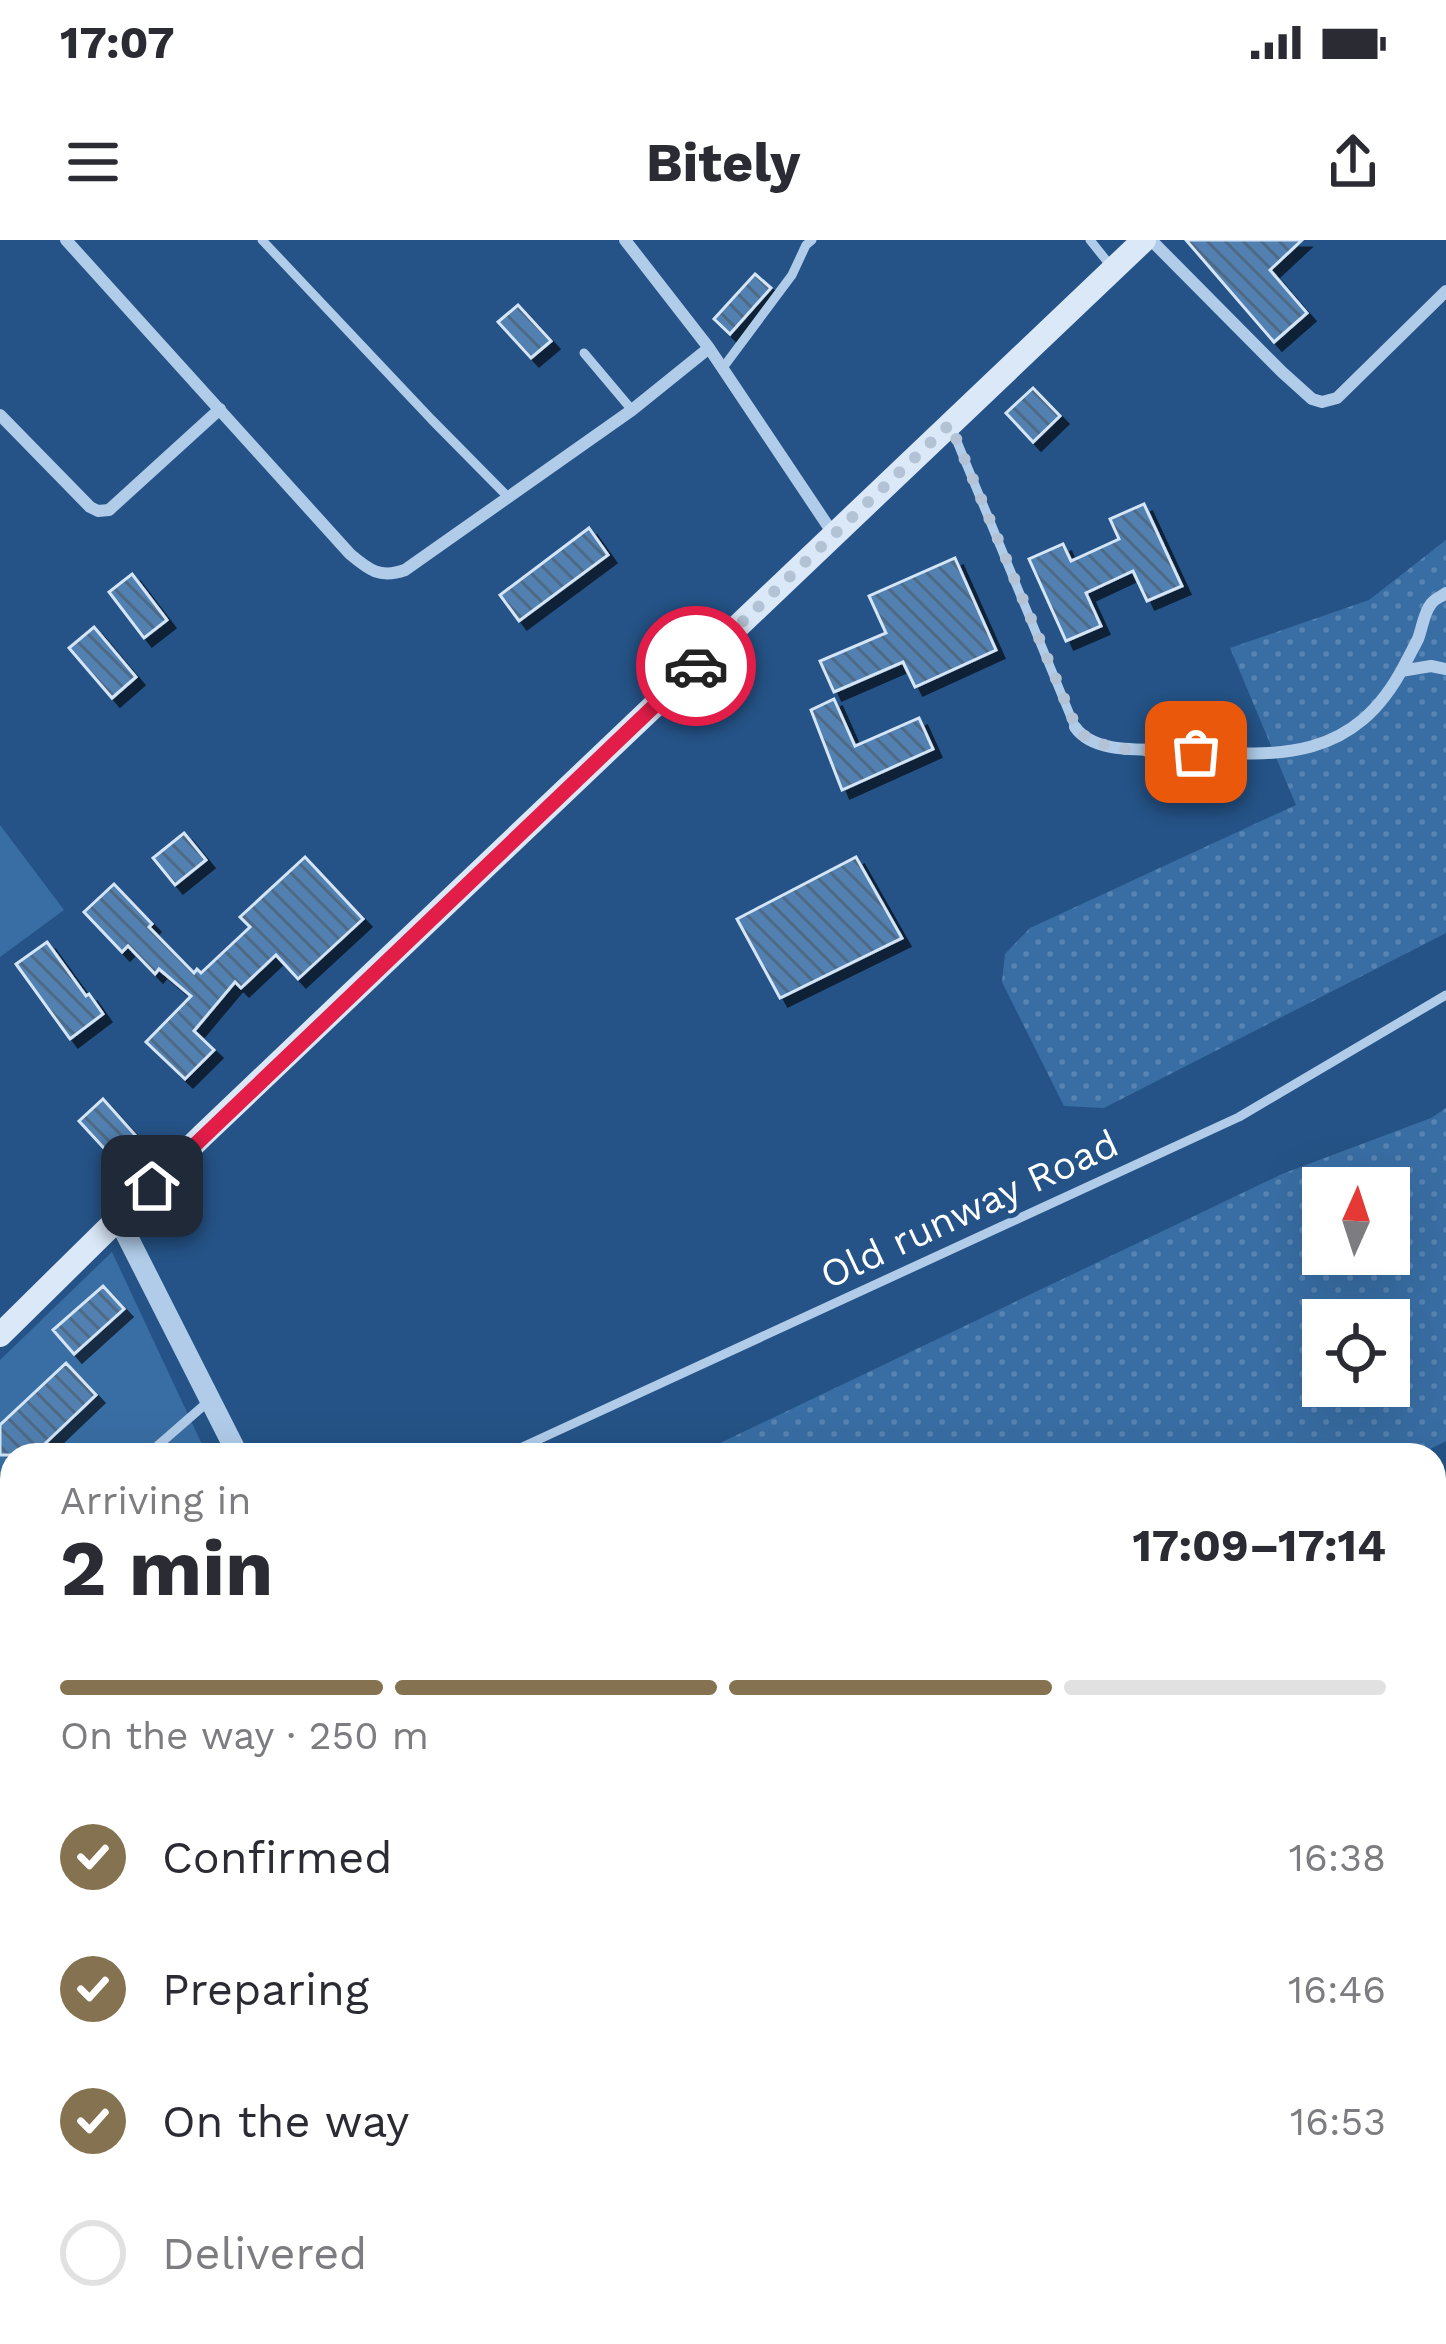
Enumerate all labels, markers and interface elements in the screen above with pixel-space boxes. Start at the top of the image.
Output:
text: 17:07 [60,16,175,69]
icon: menu [60,129,126,195]
icon: share [1320,129,1386,195]
text: Bitely [646,131,800,194]
courier [636,606,756,726]
icon: car [663,633,729,699]
pin [1145,701,1247,803]
icon: bag [1163,719,1229,785]
street label: Old runway Road [813,1120,1125,1298]
pin [101,1135,203,1237]
icon: home [119,1153,185,1219]
north arrow [1302,1167,1410,1275]
map controls [1302,1167,1410,1407]
button: locate [1302,1299,1410,1407]
text: Arriving in [60,1478,251,1523]
text: 17:09–17:14 [1132,1519,1386,1572]
text: 2 min [60,1522,273,1614]
text: On the way · 250 m [60,1713,429,1758]
icon: check [60,1824,126,1890]
text: Confirmed [162,1831,393,1884]
text: 16:38 [1289,1835,1386,1880]
icon: check [60,1956,126,2022]
text: Preparing [162,1963,369,2016]
text: 16:46 [1288,1967,1386,2012]
icon: check [60,2088,126,2154]
text: On the way [162,2095,409,2148]
text: 16:53 [1290,2099,1386,2144]
text: Delivered [162,2227,367,2280]

